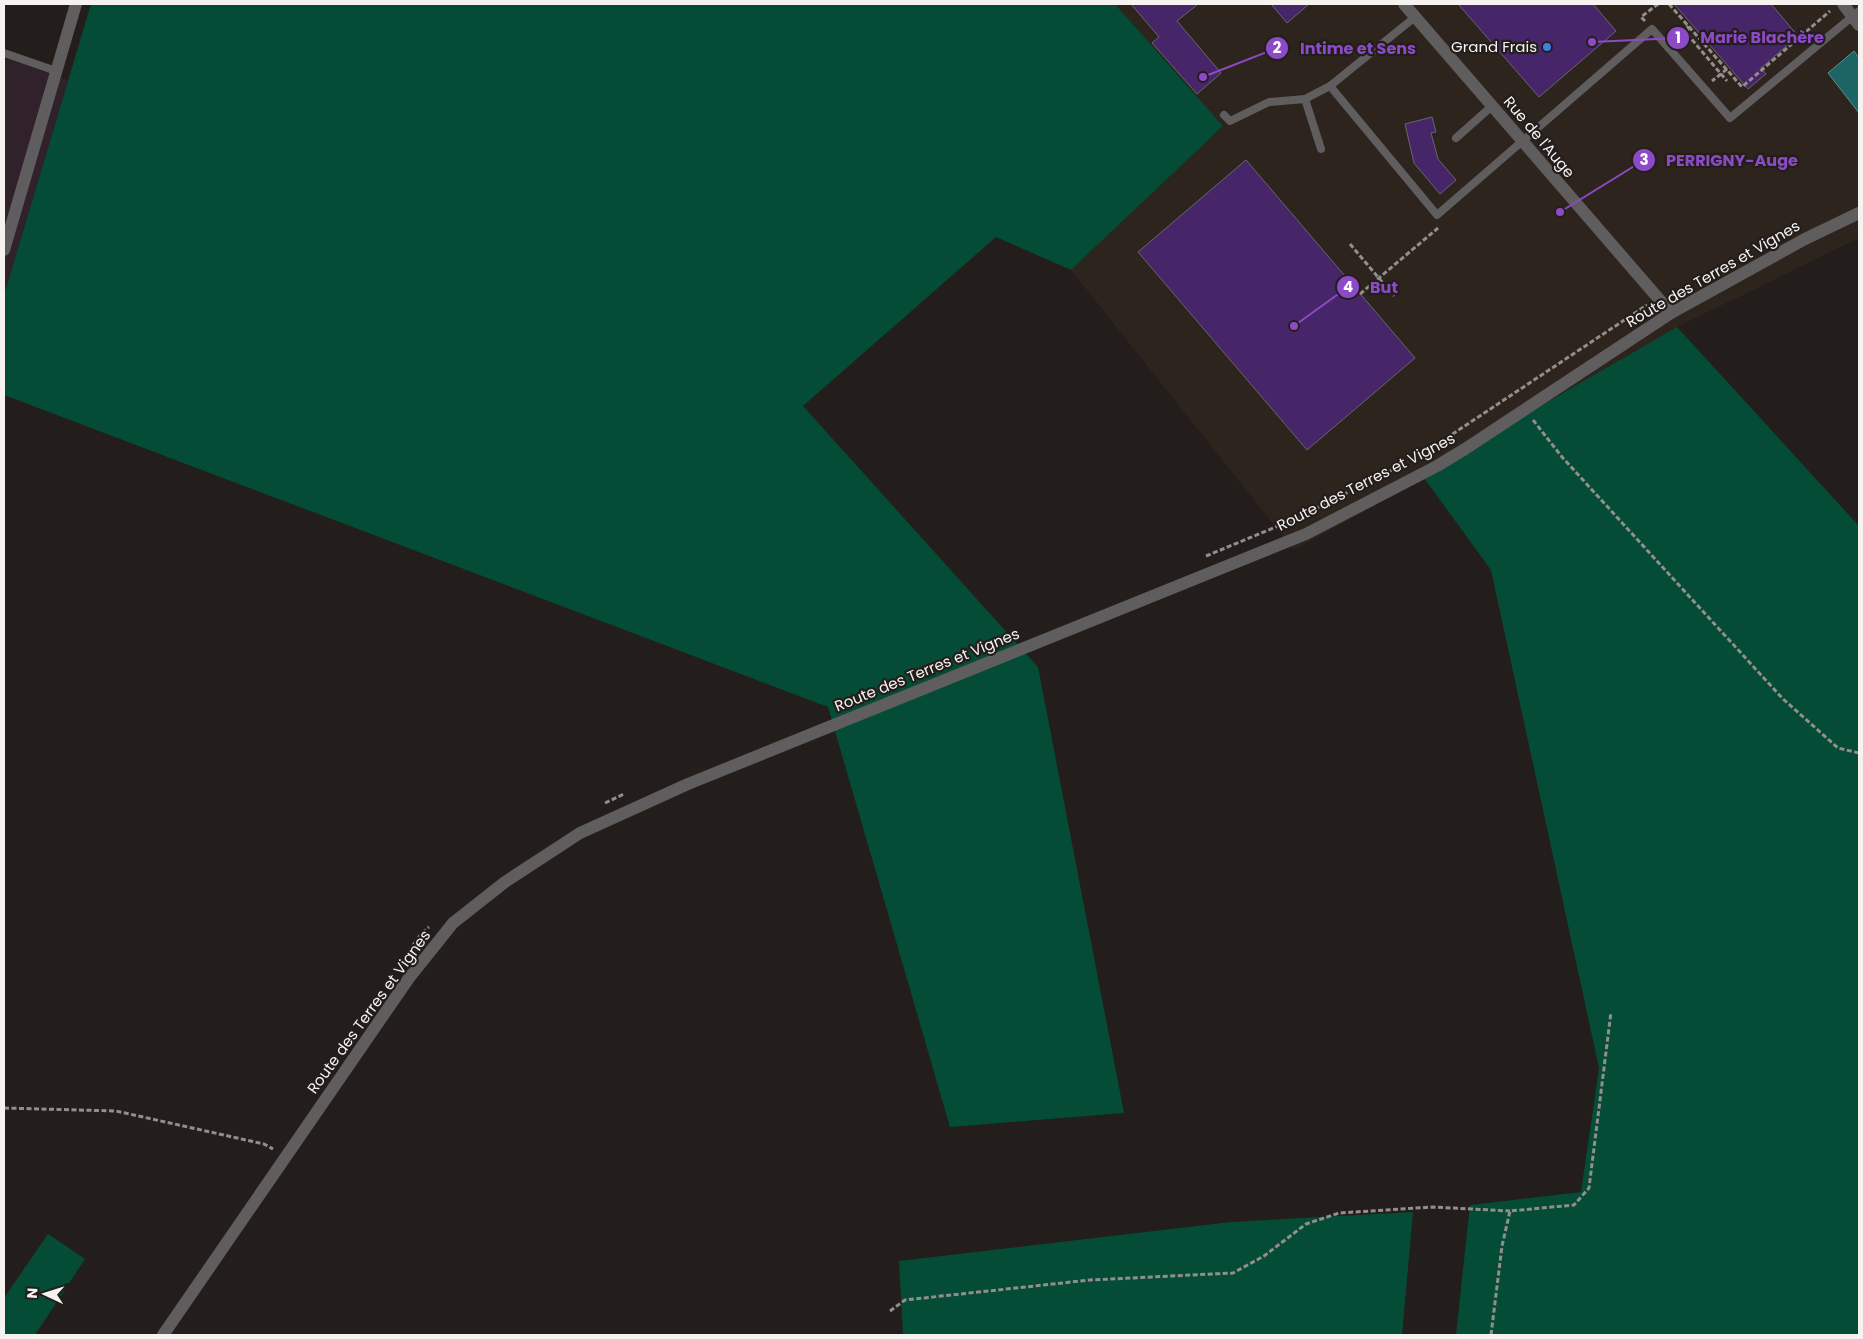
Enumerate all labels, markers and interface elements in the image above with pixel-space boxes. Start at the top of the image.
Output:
callout: Marie Blachère [1666,22,1834,53]
text: Marie Blachère [1700,26,1824,49]
text: 1 [1675,27,1681,48]
callout: Intime et Sens [1264,32,1426,63]
place label: Grand Frais [1451,36,1537,57]
text: 2 [1273,37,1282,58]
text: Intime et Sens [1300,37,1416,60]
marker: Grand Frais [1541,41,1553,53]
street label: Rue de l'Auge [1499,91,1580,182]
callout: PERRIGNY-Auge [1631,145,1808,176]
text: 3 [1639,149,1649,170]
text: PERRIGNY-Auge [1666,149,1798,172]
street label: Route des Terres et Vignes [1622,215,1804,332]
callout: But [1335,272,1408,303]
text: 4 [1343,276,1353,297]
text: But [1370,276,1398,299]
street label: Route des Terres et Vignes [1273,427,1459,536]
street label: Route des Terres et Vignes [831,623,1022,716]
street label: Route des Terres et Vignes [302,925,435,1098]
north arrow [20,1269,70,1319]
text: N [22,1287,42,1299]

